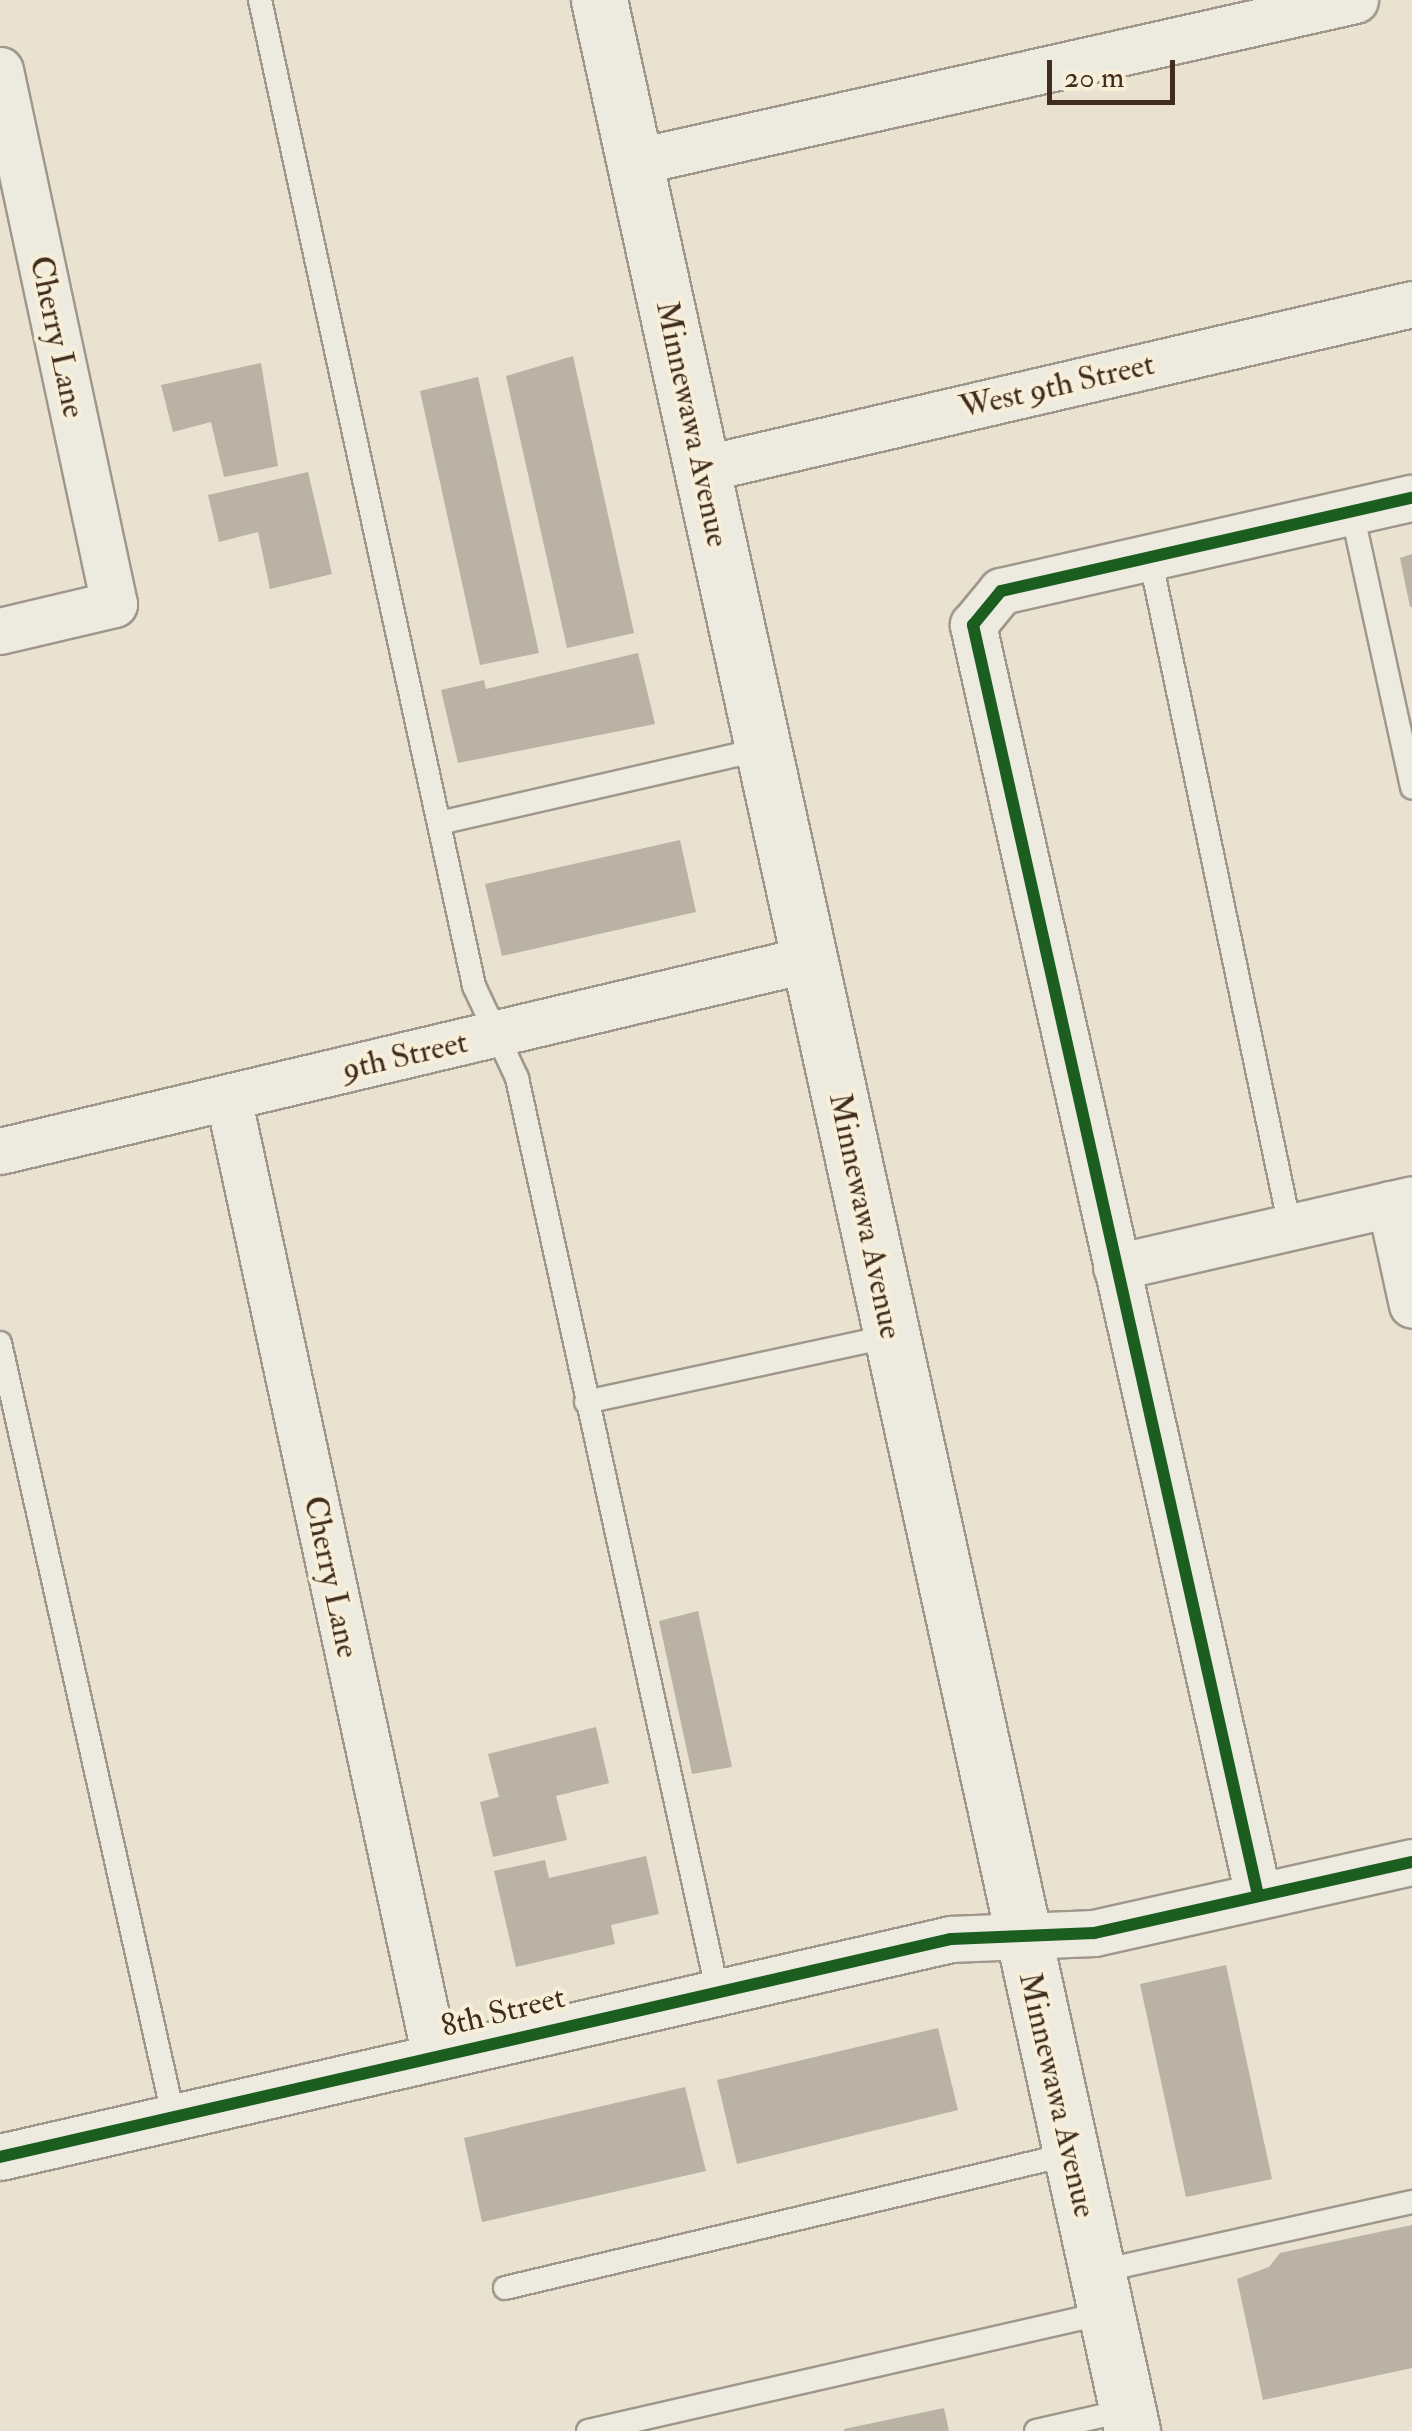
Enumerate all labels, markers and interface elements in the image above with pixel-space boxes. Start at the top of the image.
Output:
scale bar [1052,40,1180,102]
text: 20 m [1064,59,1124,96]
street label: Cherry Lane [21,253,93,421]
street label: Minnewawa Avenue [647,298,737,550]
street label: West 9th Street [956,345,1158,427]
street label: 9th Street [339,1023,471,1089]
street label: Minnewawa Avenue [820,1090,910,1342]
street label: Cherry Lane [295,1493,367,1661]
street label: Minnewawa Avenue [1010,1969,1104,2221]
street label: 8th Street [437,1978,569,2046]

